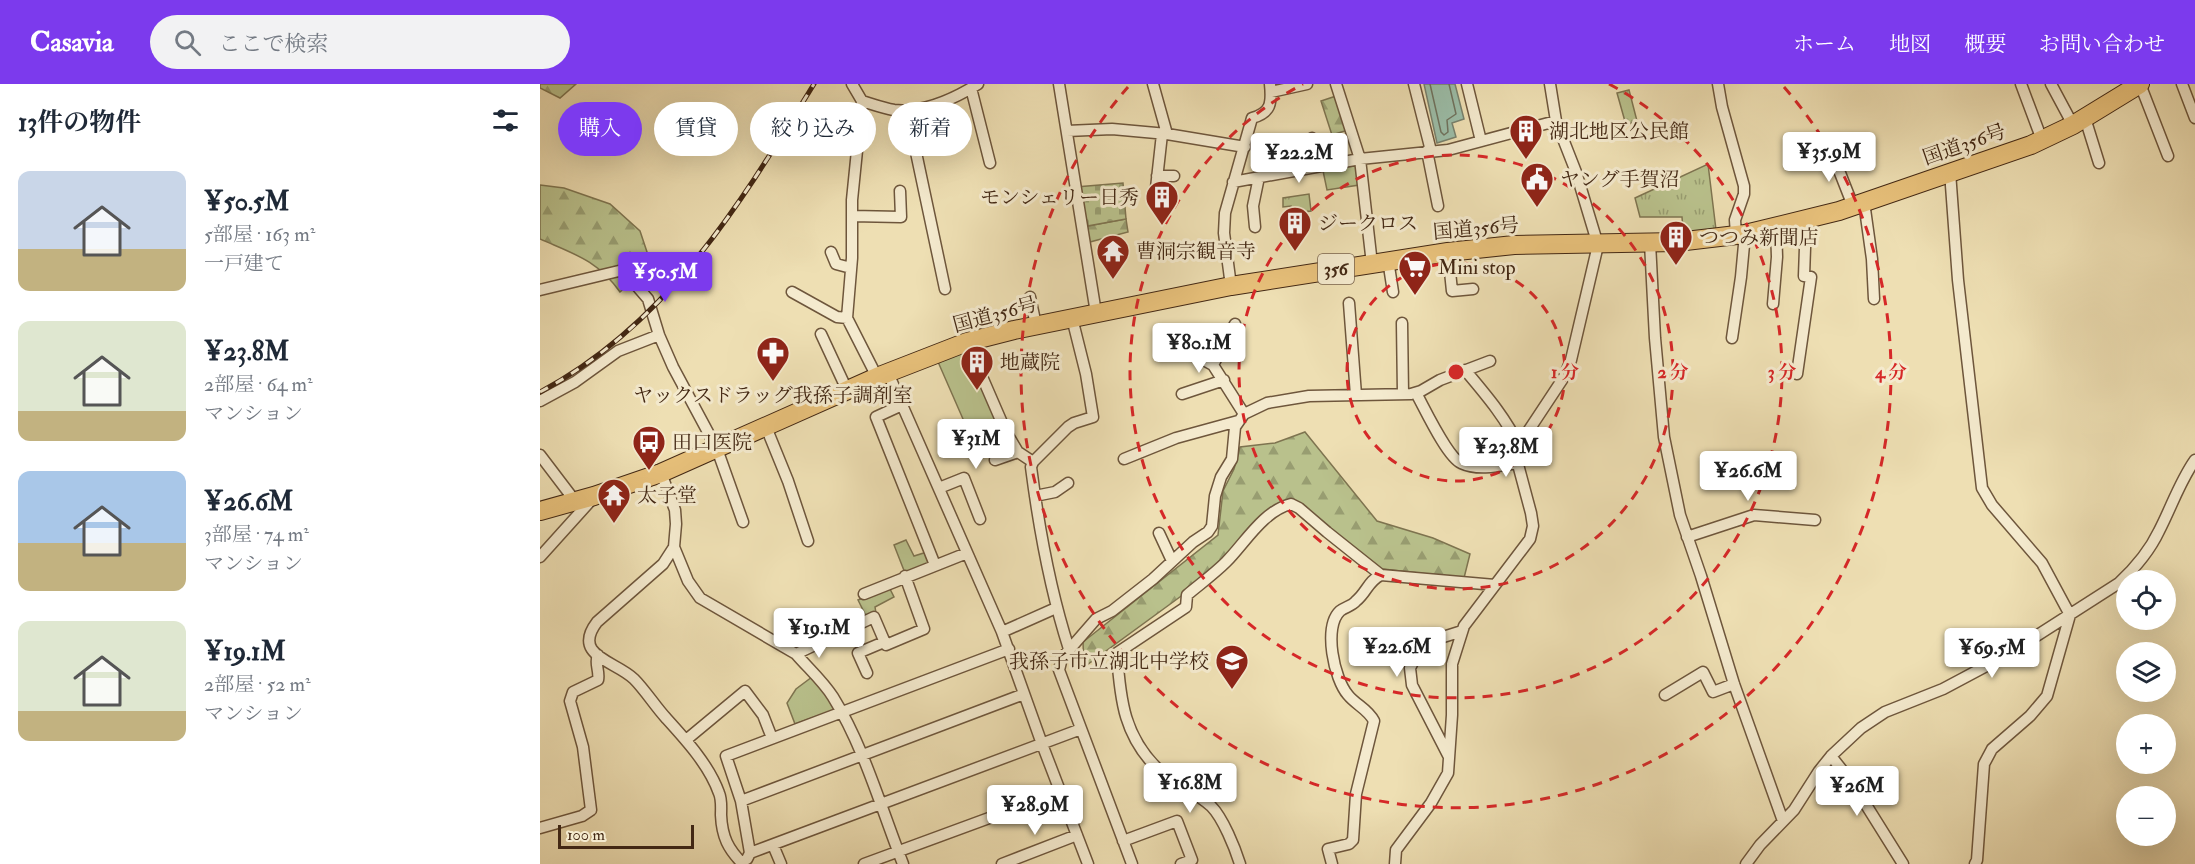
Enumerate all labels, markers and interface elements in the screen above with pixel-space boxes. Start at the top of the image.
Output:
search box [150,15,570,69]
text: Casavia [30,25,114,60]
icon: search [171,26,204,59]
text: ここで検索 [219,30,329,58]
text: ホーム [1793,31,1856,58]
text: 地図 [1889,31,1931,58]
text: 概要 [1964,31,2006,58]
text: お問い合わせ [2039,31,2165,58]
chip: 購入 [558,102,642,156]
chip: 賃貸 [654,102,738,156]
chip: 絞り込み [750,102,876,156]
chip: 新着 [888,102,972,156]
icon: filters [489,104,522,137]
text: 13件の物件 [18,107,141,139]
building icon: 湖北地区公民館 [1508,113,1544,160]
place label: 湖北地区公民館 [1549,119,1689,144]
street label: 国道356号 [1919,119,2009,170]
pin: ¥35.9M [1780,132,1878,183]
pin: ¥22.2M [1250,133,1348,184]
text: ¥35.9M [1797,139,1861,164]
text: ¥22.2M [1265,140,1333,165]
public building icon: ヤング手賀沼 [1519,161,1555,208]
place label: ヤング手賀沼 [1560,167,1679,192]
building icon: モンシェリー日秀 [1144,179,1180,226]
place label: モンシェリー日秀 [980,185,1139,210]
text: ¥50.5M [204,186,289,218]
icon: home [66,195,138,267]
building icon: ジークロス [1277,205,1313,252]
place label: ジークロス [1318,211,1418,236]
street label: 国道356号 [1432,212,1520,245]
building icon: つつみ新聞店 [1658,219,1694,266]
text: 5部屋 · 163 m² [204,222,315,247]
place label: つつみ新聞店 [1699,225,1819,250]
temple icon: 曹洞宗観音寺 [1095,233,1131,280]
place label: 曹洞宗観音寺 [1136,239,1256,264]
supermarket icon: Mini stop [1397,249,1433,296]
text: 一戸建て [204,251,284,276]
pin: ¥50.5M [616,252,714,303]
road number: 356 [1318,254,1354,284]
place label: Mini stop [1438,255,1516,281]
text: ¥50.5M [632,259,698,284]
street label: 国道356号 [950,291,1040,338]
pin: ¥80.1M [1150,323,1248,374]
text: ¥80.1M [1166,330,1232,355]
pharmacy icon: ヤックスドラッグ我孫子調剤室 [755,335,791,382]
text: ¥23.8M [204,336,289,368]
building icon: 地蔵院 [959,344,995,391]
icon: home [66,345,138,417]
place label: 地蔵院 [1000,350,1060,375]
text: 1 分 [1551,361,1579,384]
text: 2 分 [1658,361,1688,384]
text: 3 分 [1768,361,1796,384]
text: 4 分 [1874,361,1907,384]
centre of rings [1446,362,1466,382]
text: 2部屋 · 64 m² [204,372,313,397]
place label: ヤックスドラッグ我孫子調剤室 [633,383,913,408]
text: マンション [204,401,303,426]
pin: ¥31M [940,419,1012,470]
bus stop icon: 田口医院 [631,424,667,471]
text: ¥31M [951,426,1001,451]
pin: ¥23.8M [1457,427,1555,478]
place label: 田口医院 [672,430,752,455]
text: ¥23.8M [1473,434,1539,459]
pin: ¥26.6M [1699,451,1797,502]
text: ¥26.6M [1714,458,1782,483]
temple icon: 太子堂 [596,477,632,524]
place label: 太子堂 [637,483,697,508]
text: ¥26.6M [204,486,293,518]
icon: home [66,495,138,567]
text: 3部屋 · 74 m² [204,522,309,547]
text: マンション [204,551,303,576]
map controls [2116,570,2176,846]
button: locate [2116,570,2176,630]
pin: ¥19.1M [770,608,868,659]
text: ¥19.1M [788,615,850,640]
pin: ¥22.6M [1348,627,1446,678]
pin: ¥69.5M [1943,628,2041,679]
text: ¥22.6M [1363,634,1431,659]
text: ¥69.5M [1958,635,2026,660]
text: ¥19.1M [204,636,286,668]
button: layers [2116,642,2176,702]
school or university icon: 我孫子市立湖北中学校 [1214,643,1250,690]
icon: home [66,645,138,717]
place label: 我孫子市立湖北中学校 [1009,649,1209,674]
text: 2部屋 · 52 m² [204,672,311,697]
text: マンション [204,701,303,726]
button: + [2116,714,2176,774]
pin: ¥16.8M [1141,763,1239,814]
pin: ¥26M [1821,766,1893,817]
text: ¥16.8M [1158,770,1222,795]
text: ¥26M [1830,773,1884,798]
pin: ¥28.9M [986,785,1084,836]
button: − [2116,786,2176,846]
text: ¥28.9M [1001,792,1069,817]
scale bar [558,822,694,850]
text: 100 m [567,825,605,845]

